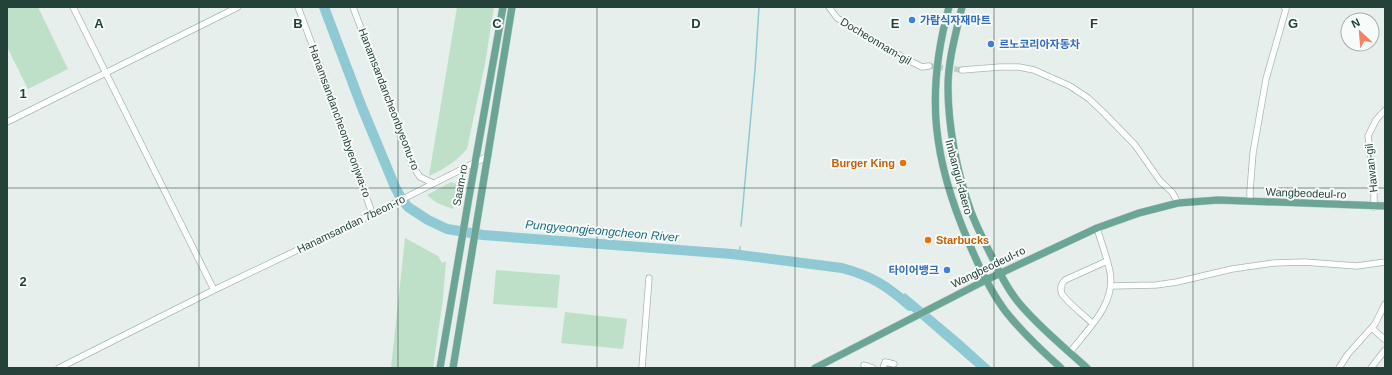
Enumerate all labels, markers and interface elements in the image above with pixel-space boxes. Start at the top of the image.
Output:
north arrow [1340,12,1380,52]
place label: 가람식자재마트 [920,14,991,26]
street label: Docheonnam-gil [839,15,913,67]
marker: 가람식자재마트 [907,15,917,25]
text: A [94,16,104,31]
text: B [293,16,303,31]
text: C [492,16,502,31]
text: D [691,16,701,31]
text: E [891,16,900,31]
text: F [1090,16,1098,31]
text: G [1288,16,1298,31]
text: N [1349,16,1362,30]
street label: Hanamsandancheonbyeonu-ro [356,26,422,172]
place label: 르노코리아자동차 [999,38,1080,50]
marker: 르노코리아자동차 [986,39,996,49]
street label: Hanamsandancheonbyeonjwa-ro [307,43,373,199]
text: 1 [19,86,27,101]
street label: Imbangul-daero [943,138,975,216]
street label: Hawan-gil [1362,143,1380,193]
place label: Burger King [831,157,895,169]
marker: Burger King [898,158,908,168]
street label: Saam-ro [450,163,470,207]
street label: Wangbeodeul-ro [1265,186,1347,200]
street label: Hanamsandan 7beon-ro [295,193,407,255]
water label: Pungyeongjeongcheon River [525,217,680,245]
place label: Starbucks [936,234,989,246]
marker: Starbucks [923,235,933,245]
street label: Wangbeodeul-ro [949,244,1027,290]
place label: 타이어뱅크 [888,264,939,276]
marker: 타이어뱅크 [942,265,952,275]
text: 2 [19,274,27,289]

